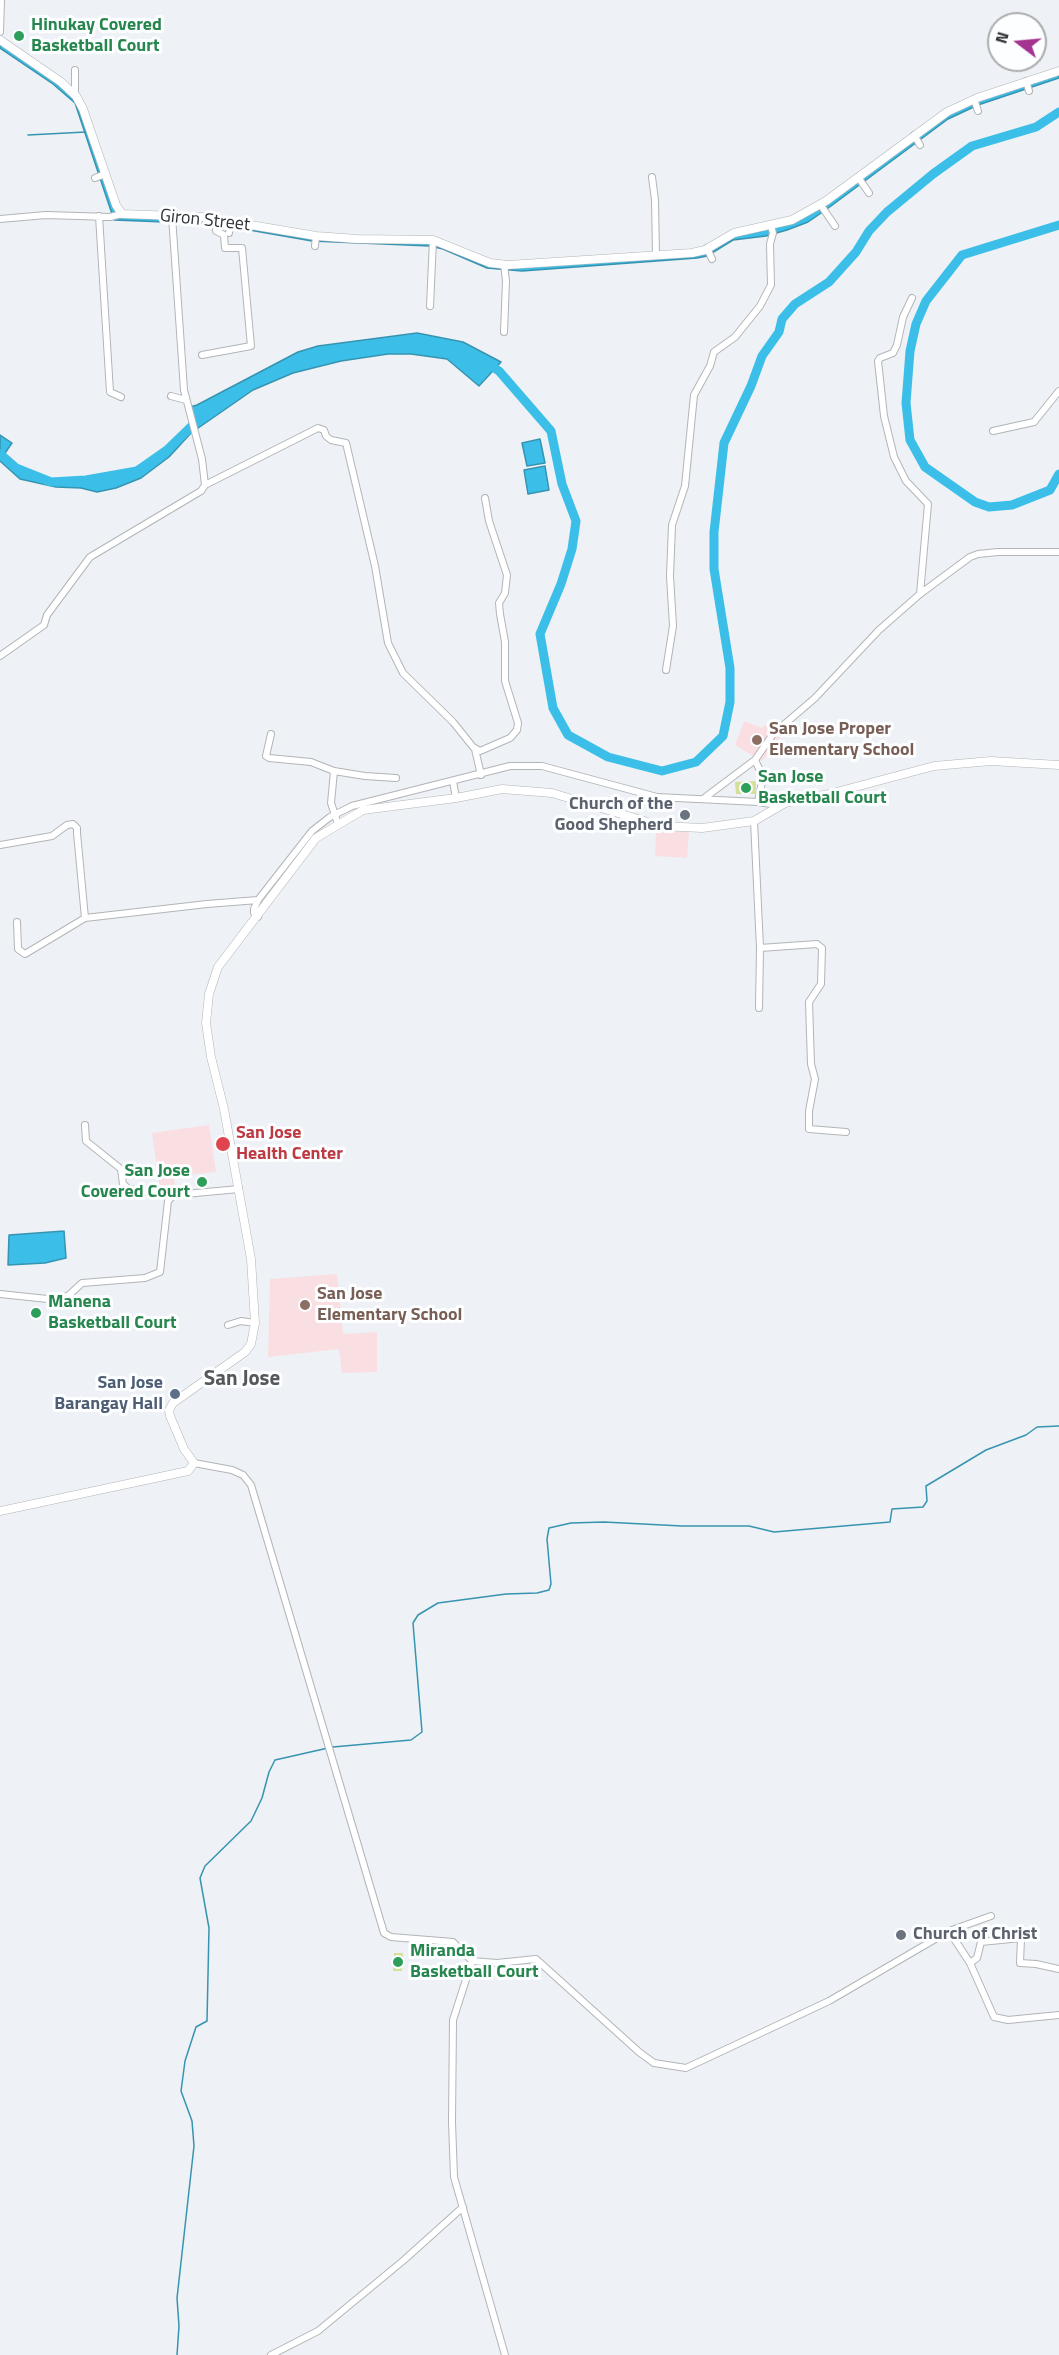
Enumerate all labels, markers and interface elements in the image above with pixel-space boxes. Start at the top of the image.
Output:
north arrow [987,12,1047,72]
place label: Hinukay Covered Basketball Court [31,15,162,57]
marker: Hinukay Covered Basketball Court [12,29,26,43]
text: N [989,29,1015,46]
street label: Giron Street [159,206,251,236]
place label: San Jose Proper Elementary School [769,719,914,762]
marker: San Jose Proper Elementary School [750,733,764,747]
place label: San Jose Basketball Court [758,767,887,810]
marker: San Jose Basketball Court [739,781,753,795]
place label: Church of the Good Shepherd [555,794,673,836]
marker: Church of the Good Shepherd [678,808,692,822]
place label: San Jose Health Center [236,1123,343,1166]
marker: San Jose Health Center [214,1135,232,1153]
place label: San Jose Covered Court [81,1161,190,1204]
marker: San Jose Covered Court [195,1175,209,1189]
place label: San Jose Elementary School [317,1284,462,1326]
place label: Manena Basketball Court [48,1292,177,1334]
marker: San Jose Elementary School [298,1298,312,1312]
marker: Manena Basketball Court [29,1306,43,1320]
district label: San Jose [204,1367,280,1393]
place label: San Jose Barangay Hall [54,1373,163,1416]
marker: San Jose Barangay Hall [168,1387,182,1401]
place label: Church of Christ [913,1924,1037,1946]
marker: Church of Christ [894,1928,908,1942]
place label: Miranda Basketball Court [410,1941,539,1984]
marker: Miranda Basketball Court [391,1955,405,1969]

